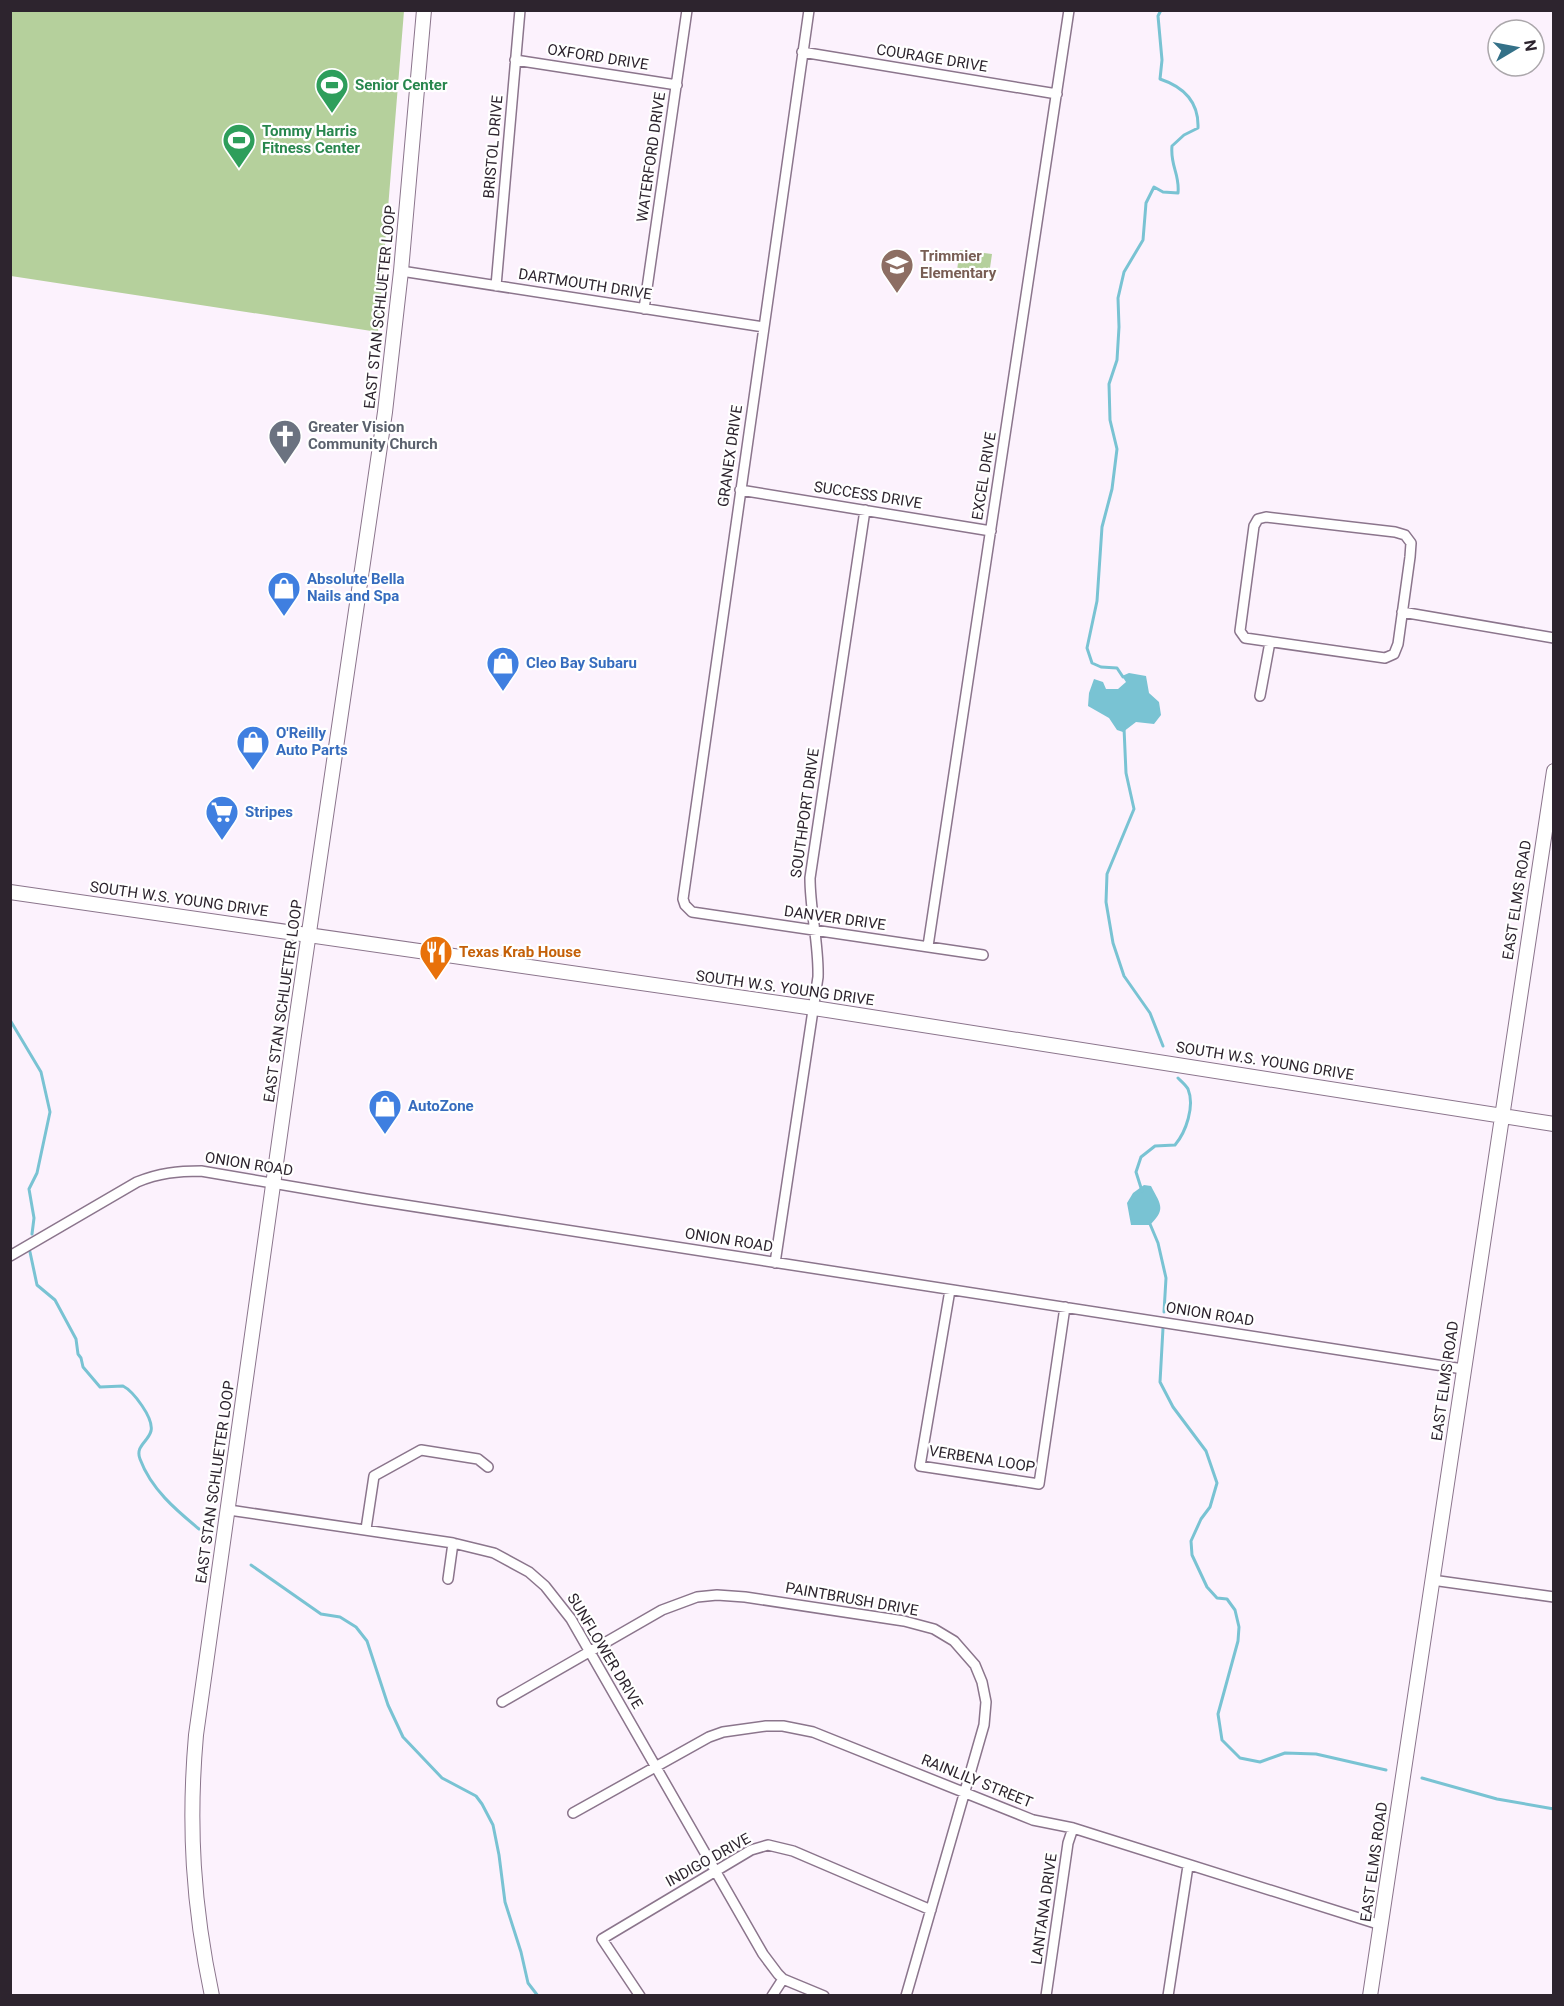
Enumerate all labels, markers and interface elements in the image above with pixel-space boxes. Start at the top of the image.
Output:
north arrow [1486,18,1546,78]
text: N [1520,38,1541,53]
street label: OXFORD DRIVE [546,40,650,74]
street label: COURAGE DRIVE [875,40,989,76]
sports icon: Senior Center [314,67,350,114]
place label: Senior Center [355,76,448,94]
street label: WATERFORD DRIVE [633,90,669,223]
street label: BRISTOL DRIVE [480,94,507,199]
sports icon: Tommy Harris Fitness Center [221,122,257,169]
place label: Tommy Harris Fitness Center [262,122,360,157]
street label: EAST STAN SCHLUETER LOOP [360,204,400,410]
school or university icon: Trimmier Elementary [879,247,915,294]
place label: Trimmier Elementary [920,247,997,282]
street label: DARTMOUTH DRIVE [517,265,653,304]
street label: GRANEX DRIVE [714,403,746,508]
church icon: Greater Vision Community Church [267,418,303,465]
place label: Greater Vision Community Church [308,418,438,453]
street label: EXCEL DRIVE [968,430,1000,521]
street label: SUCCESS DRIVE [813,478,924,513]
shop icon: Absolute Bella Nails and Spa [266,570,302,617]
place label: Absolute Bella Nails and Spa [307,570,405,605]
shop icon: Cleo Bay Subaru [485,645,521,692]
place label: Cleo Bay Subaru [526,654,637,672]
shop icon: O'Reilly Auto Parts [235,724,271,771]
place label: O'Reilly Auto Parts [276,724,348,759]
street label: SOUTHPORT DRIVE [787,747,823,879]
supermarket icon: Stripes [204,794,240,841]
place label: Stripes [245,803,293,821]
street label: EAST ELMS ROAD [1499,839,1535,961]
street label: SOUTH W.S. YOUNG DRIVE [89,878,270,921]
street label: EAST STAN SCHLUETER LOOP [260,898,306,1104]
street label: DANVER DRIVE [783,902,887,934]
restaurant icon: Texas Krab House [418,934,454,981]
place label: Texas Krab House [459,943,581,961]
street label: SOUTH W.S. YOUNG DRIVE [695,967,876,1010]
street label: SOUTH W.S. YOUNG DRIVE [1175,1038,1356,1084]
shop icon: AutoZone [367,1088,403,1135]
place label: AutoZone [408,1097,474,1115]
street label: ONION ROAD [204,1148,294,1180]
street label: ONION ROAD [684,1224,774,1256]
street label: ONION ROAD [1165,1298,1255,1330]
street label: EAST ELMS ROAD [1428,1320,1462,1442]
street label: EAST STAN SCHLUETER LOOP [192,1379,238,1585]
street label: VERBENA LOOP [928,1442,1036,1476]
street label: PAINTBRUSH DRIVE [784,1578,920,1620]
street label: SUNFLOWER DRIVE [563,1590,647,1712]
street label: RAINLILY STREET [919,1751,1035,1812]
street label: EAST ELMS ROAD [1357,1801,1391,1923]
street label: INDIGO DRIVE [662,1829,754,1891]
street label: LANTANA DRIVE [1027,1852,1061,1966]

